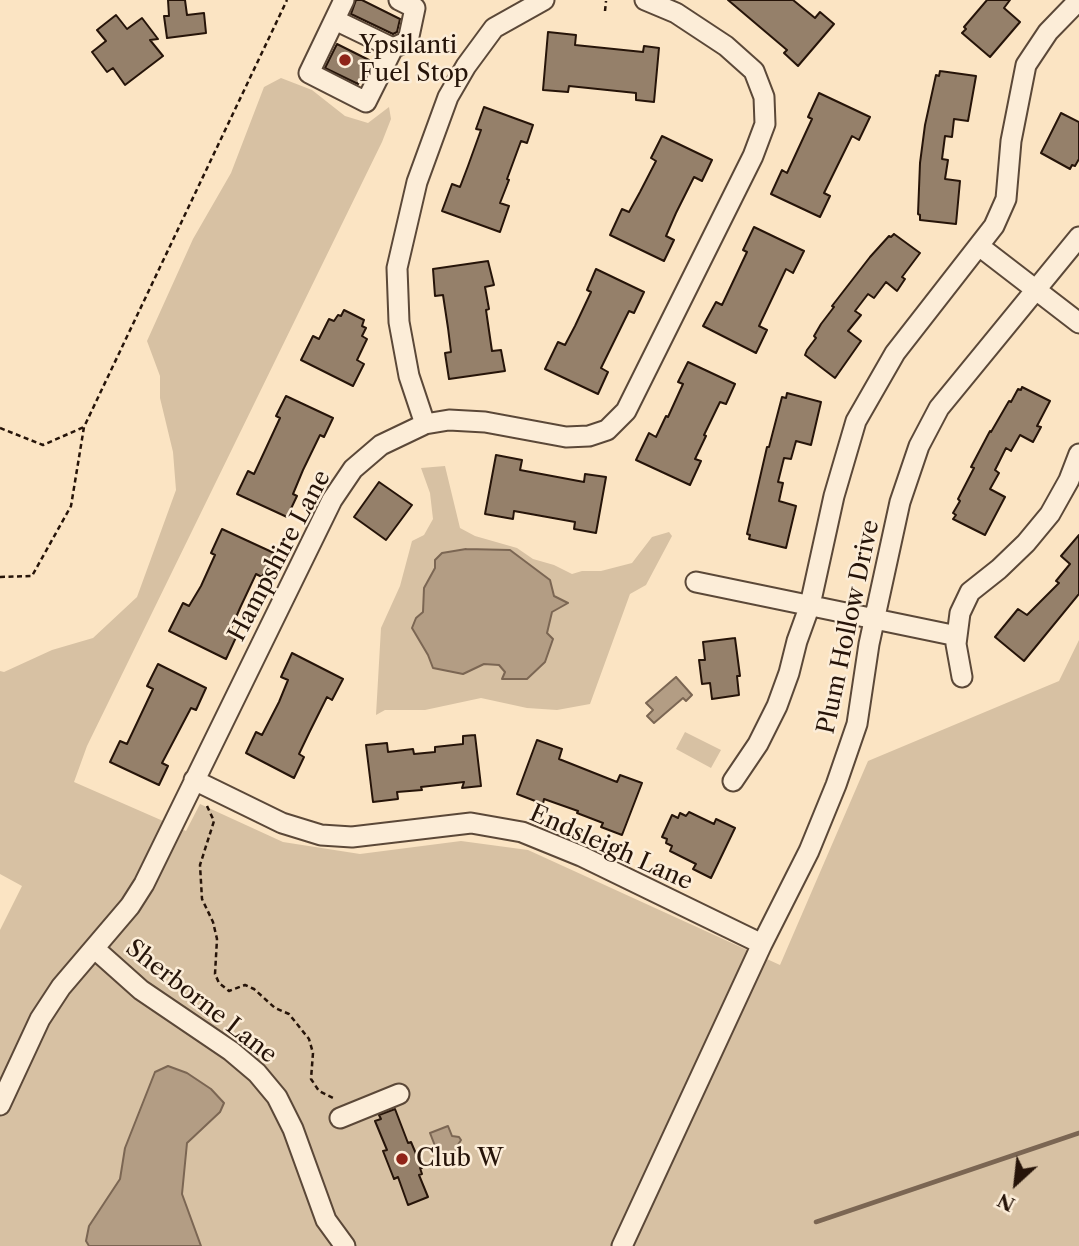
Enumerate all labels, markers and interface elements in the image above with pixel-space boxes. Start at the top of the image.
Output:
place label: Ypsilanti Fuel Stop [359,32,469,88]
marker: Ypsilanti Fuel Stop [337,52,353,68]
street label: Hampshire Lane [223,466,337,646]
street label: Plum Hollow Drive [812,517,886,737]
street label: Endsleigh Lane [525,799,697,897]
street label: Sherborne Lane [120,934,282,1070]
place label: Club W [416,1145,504,1173]
north arrow [981,1148,1051,1218]
marker: Club W [394,1151,410,1167]
text: N [994,1188,1019,1216]

